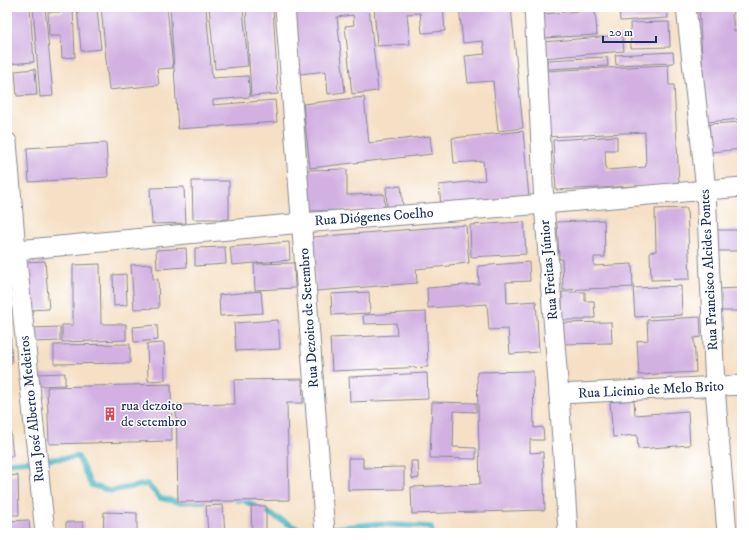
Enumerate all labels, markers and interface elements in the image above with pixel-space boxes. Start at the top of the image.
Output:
scale bar [603,18,656,44]
text: 20 m [609,25,633,40]
street label: Rua Francisco Alcides Pontes [696,189,722,351]
street label: Rua Diógenes Coelho [314,204,434,230]
street label: Rua Freitas Júnior [536,218,562,321]
street label: Rua Dezoito de Setembro [295,247,323,389]
street label: Rua José Alberto Medeiros [15,335,49,483]
street label: Rua Licinio de Melo Brito [578,377,725,403]
place label: rua dezoito de setembro [121,397,187,431]
building icon: rua dezoito de setembro [102,406,118,422]

